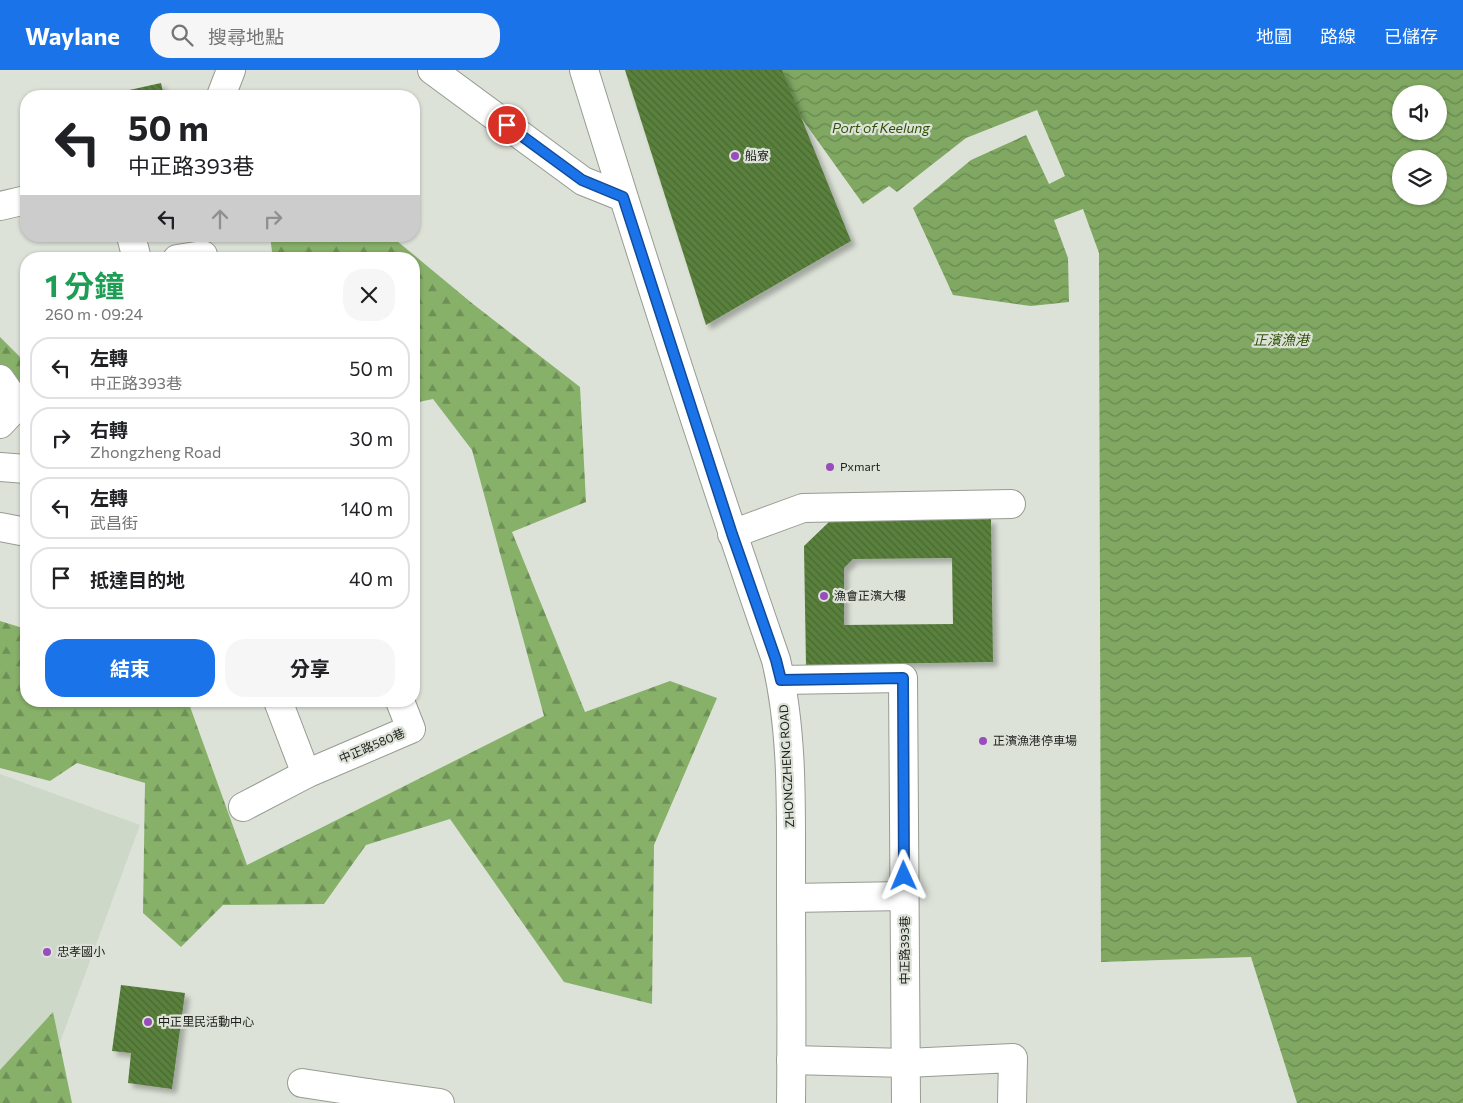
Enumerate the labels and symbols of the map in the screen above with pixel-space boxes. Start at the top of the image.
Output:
pin [486,104,528,146]
water label: Port of Keelung [832,119,931,136]
place label: 船寮 [745,148,769,162]
marker: 船寮 [729,150,741,162]
water label: 正濱漁港 [1253,331,1311,348]
place label: Pxmart [840,459,880,473]
marker: Pxmart [824,461,836,473]
place label: 漁會正濱大樓 [834,588,906,602]
marker: 漁會正濱大樓 [818,590,830,602]
street label: ZHONGZHENG ROAD [776,704,796,828]
street label: 中正路580巷 [337,725,407,765]
place label: 正濱漁港停車場 [993,733,1077,747]
marker: 正濱漁港停車場 [977,735,989,747]
position arrow [877,849,929,901]
street label: 中正路393巷 [897,916,911,984]
place label: 忠孝國小 [57,944,105,958]
marker: 忠孝國小 [41,946,53,958]
place label: 中正里民活動中心 [158,1014,254,1028]
marker: 中正里民活動中心 [142,1016,154,1028]

